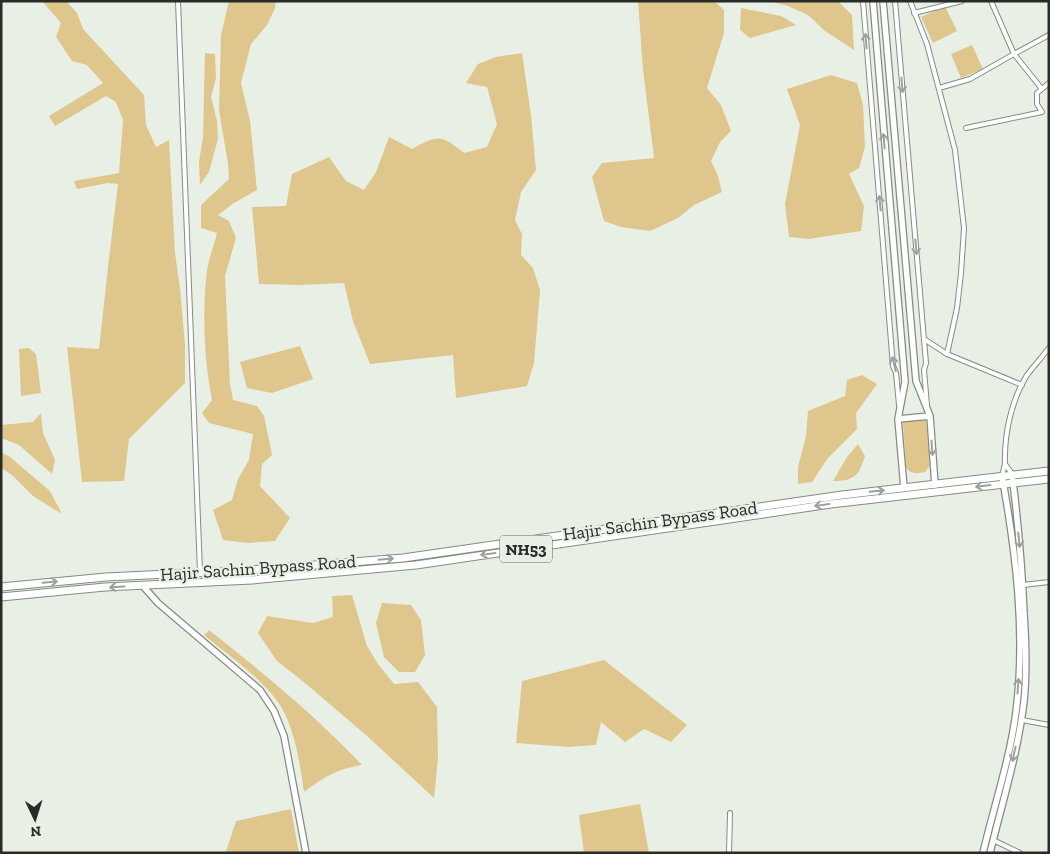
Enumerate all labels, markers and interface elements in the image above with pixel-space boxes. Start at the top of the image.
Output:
one-way arrow [861,33,871,49]
one-way arrow [898,76,907,92]
one-way arrow [880,133,889,149]
one-way arrow [875,195,884,211]
one-way arrow [911,238,921,254]
one-way arrow [889,357,898,373]
one-way arrow [928,439,937,455]
one-way arrow [975,481,991,491]
one-way arrow [868,486,884,496]
street label: Hajir Sachin Bypass Road [561,496,759,546]
one-way arrow [814,501,830,511]
one-way arrow [1014,532,1024,548]
road number: NH53 [500,536,552,562]
street label: Hajir Sachin Bypass Road [159,550,357,586]
one-way arrow [480,550,496,560]
one-way arrow [378,554,394,564]
one-way arrow [41,578,57,587]
one-way arrow [109,582,125,591]
one-way arrow [1014,678,1023,694]
one-way arrow [1009,745,1018,761]
north arrow [10,794,60,844]
text: N [30,823,42,840]

